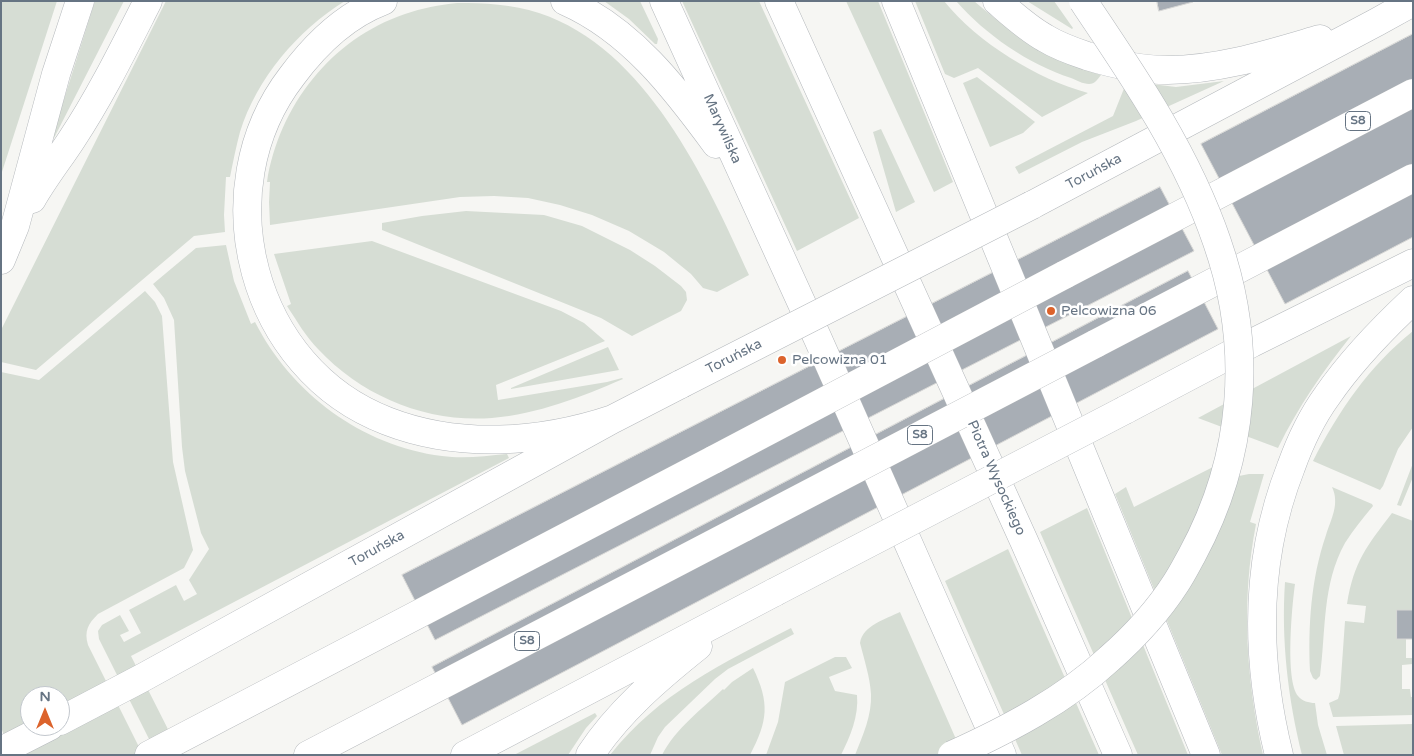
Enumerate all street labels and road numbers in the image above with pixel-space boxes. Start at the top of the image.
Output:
street label: Marywilska [699,92,745,166]
road number: S8 [1346,112,1370,130]
street label: Toruńska [1063,150,1125,194]
street label: Toruńska [703,336,765,378]
street label: Piotra Wysockiego [963,418,1029,538]
road number: S8 [908,426,932,444]
street label: Toruńska [346,527,408,571]
road number: S8 [514,631,540,650]

